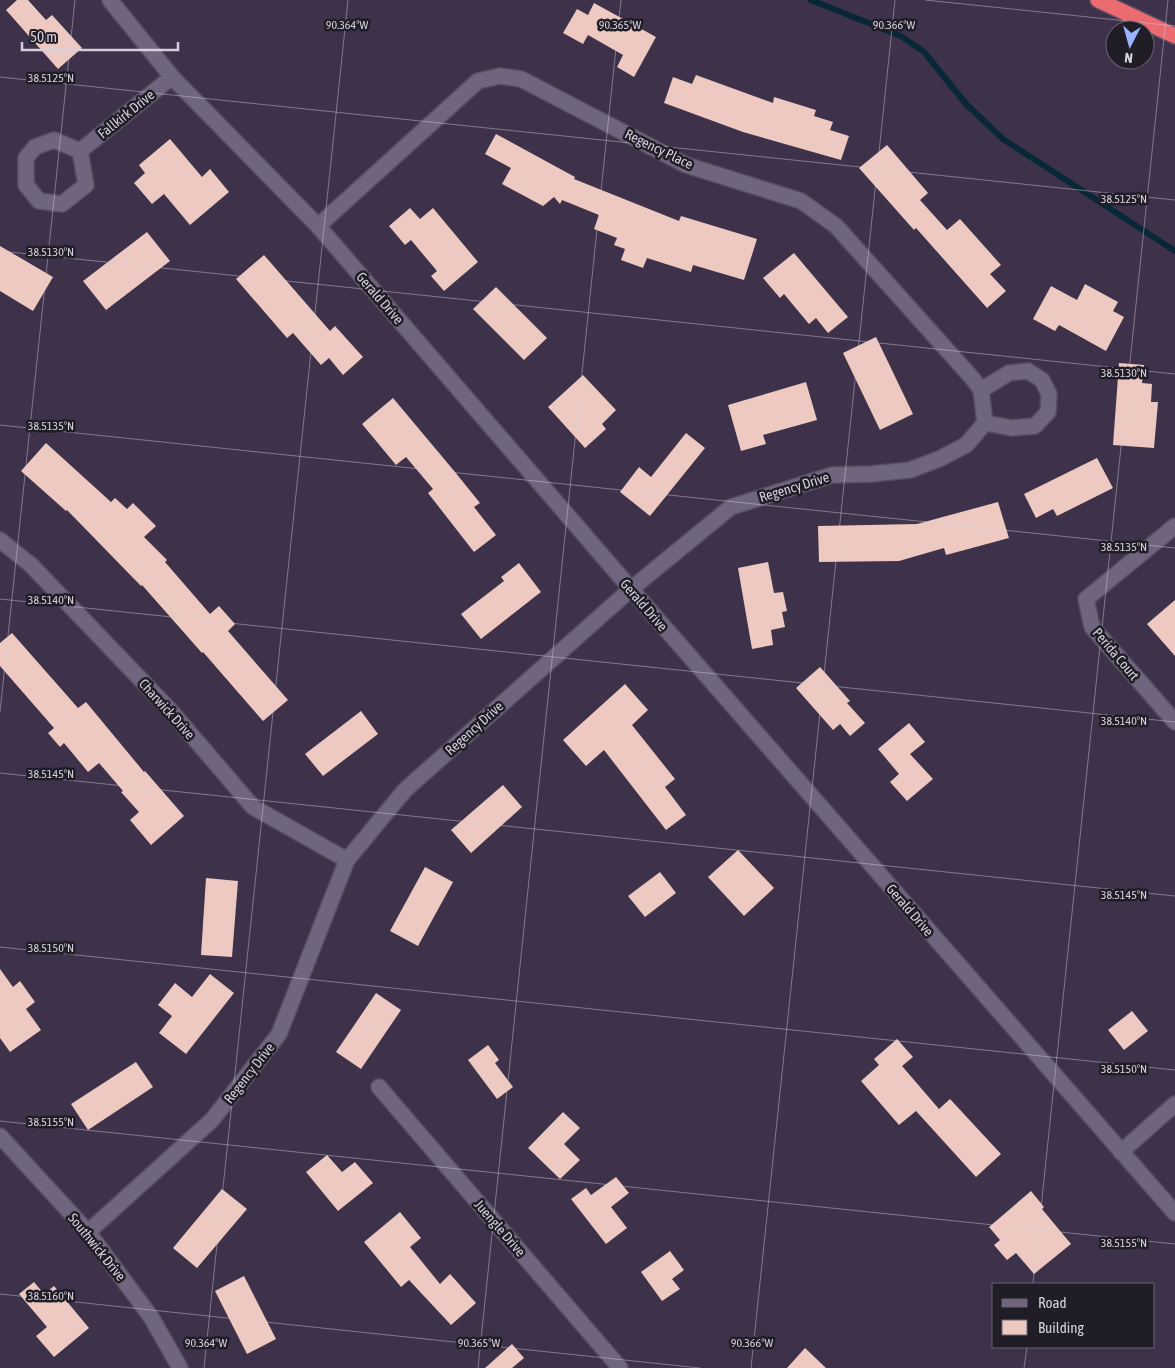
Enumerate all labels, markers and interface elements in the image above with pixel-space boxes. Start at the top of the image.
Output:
text: 90.364°W [326,18,368,32]
text: 90.365°W [599,18,641,32]
text: 90.366°W [873,18,915,32]
scale bar [22,20,179,52]
north arrow [1105,20,1155,70]
text: 50 m [30,28,57,45]
text: N [1124,50,1134,66]
text: 38.5125°N [28,71,74,85]
street label: Fallkirk Drive [95,86,157,142]
street label: Regency Place [622,126,696,172]
text: 38.5125°N [1101,192,1147,206]
text: 38.5130°N [28,245,74,259]
street label: Gerald Drive [353,269,407,327]
text: 38.5130°N [1101,366,1147,380]
text: 38.5135°N [28,419,74,433]
street label: Regency Drive [757,469,831,505]
text: 38.5135°N [1101,540,1147,554]
street label: Gerald Drive [617,576,671,634]
text: 38.5140°N [28,593,74,607]
street label: Perida Court [1090,625,1142,683]
street label: Charwick Drive [136,676,198,742]
street label: Regency Drive [442,698,506,758]
text: 38.5140°N [1101,714,1147,728]
text: 38.5145°N [28,767,74,781]
street label: Gerald Drive [883,881,937,939]
text: 38.5145°N [1101,888,1147,902]
text: 38.5150°N [28,941,74,955]
street label: Regency Drive [220,1040,278,1106]
text: 38.5150°N [1101,1062,1147,1076]
text: 38.5155°N [28,1115,74,1129]
street label: Juengle Drive [471,1197,529,1259]
street label: Southwick Drive [65,1210,129,1284]
text: 38.5155°N [1101,1236,1147,1250]
legend [992,1283,1155,1348]
text: 38.5160°N [28,1289,74,1303]
text: Road [1038,1294,1067,1311]
text: Building [1038,1319,1084,1336]
text: 90.364°W [185,1336,227,1350]
text: 90.365°W [458,1336,500,1350]
text: 90.366°W [731,1336,773,1350]

